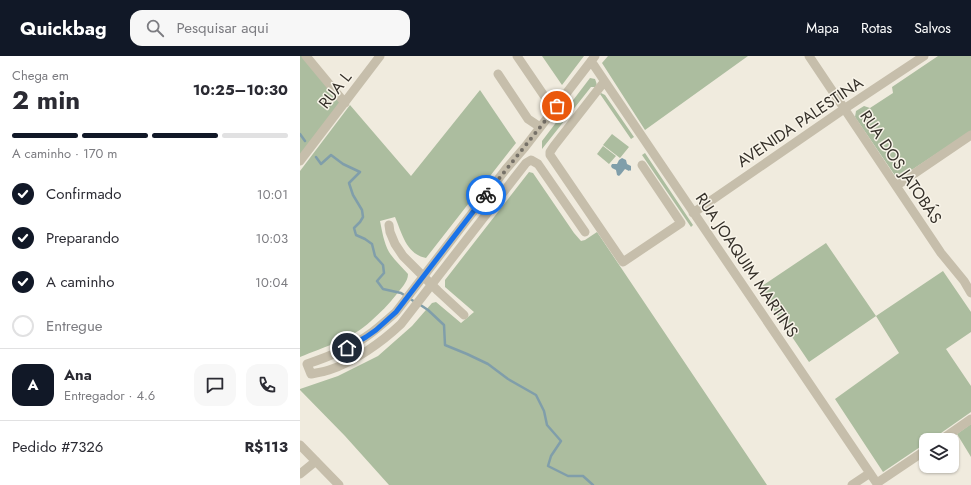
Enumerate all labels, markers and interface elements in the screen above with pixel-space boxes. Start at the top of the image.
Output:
search box [130,10,410,46]
text: Quickbag [20,15,106,42]
icon: search [144,17,166,39]
text: Pesquisar aqui [176,17,269,39]
text: Mapa [806,18,839,38]
text: Rotas [861,18,892,38]
text: Salvos [914,18,951,38]
text: Chega em [12,66,69,85]
street label: RUA L [313,66,357,113]
street label: AVENIDA PALESTINA [732,71,868,173]
text: 10:25–10:30 [193,79,288,101]
text: 2 min [12,81,80,119]
pin [540,89,574,123]
icon: bag [546,95,568,117]
street label: RUA DOS JATOBÁS [855,106,948,228]
text: A caminho · 170 m [12,144,117,163]
courier [466,175,506,215]
icon: check [12,183,34,205]
text: Confirmado [46,183,121,205]
icon: bike [475,184,497,206]
text: 10:01 [257,185,288,204]
street label: RUA JOAQUIM MARTINS [690,188,804,342]
icon: check [12,227,34,249]
text: Preparando [46,227,119,249]
text: 10:03 [256,229,288,248]
icon: check [12,271,34,293]
text: A caminho [46,271,114,293]
text: 10:04 [255,273,288,292]
text: Entregue [46,315,103,337]
pin [330,331,364,365]
icon: home [336,337,358,359]
text: Ana [64,364,92,386]
button: chat [194,364,236,406]
button: phone [246,364,288,406]
text: A [27,374,39,396]
text: Entregador · 4.6 [64,386,155,405]
map controls [919,433,959,473]
button: layers [919,433,959,473]
text: Pedido #7326 [12,436,104,458]
text: R$113 [244,436,288,458]

